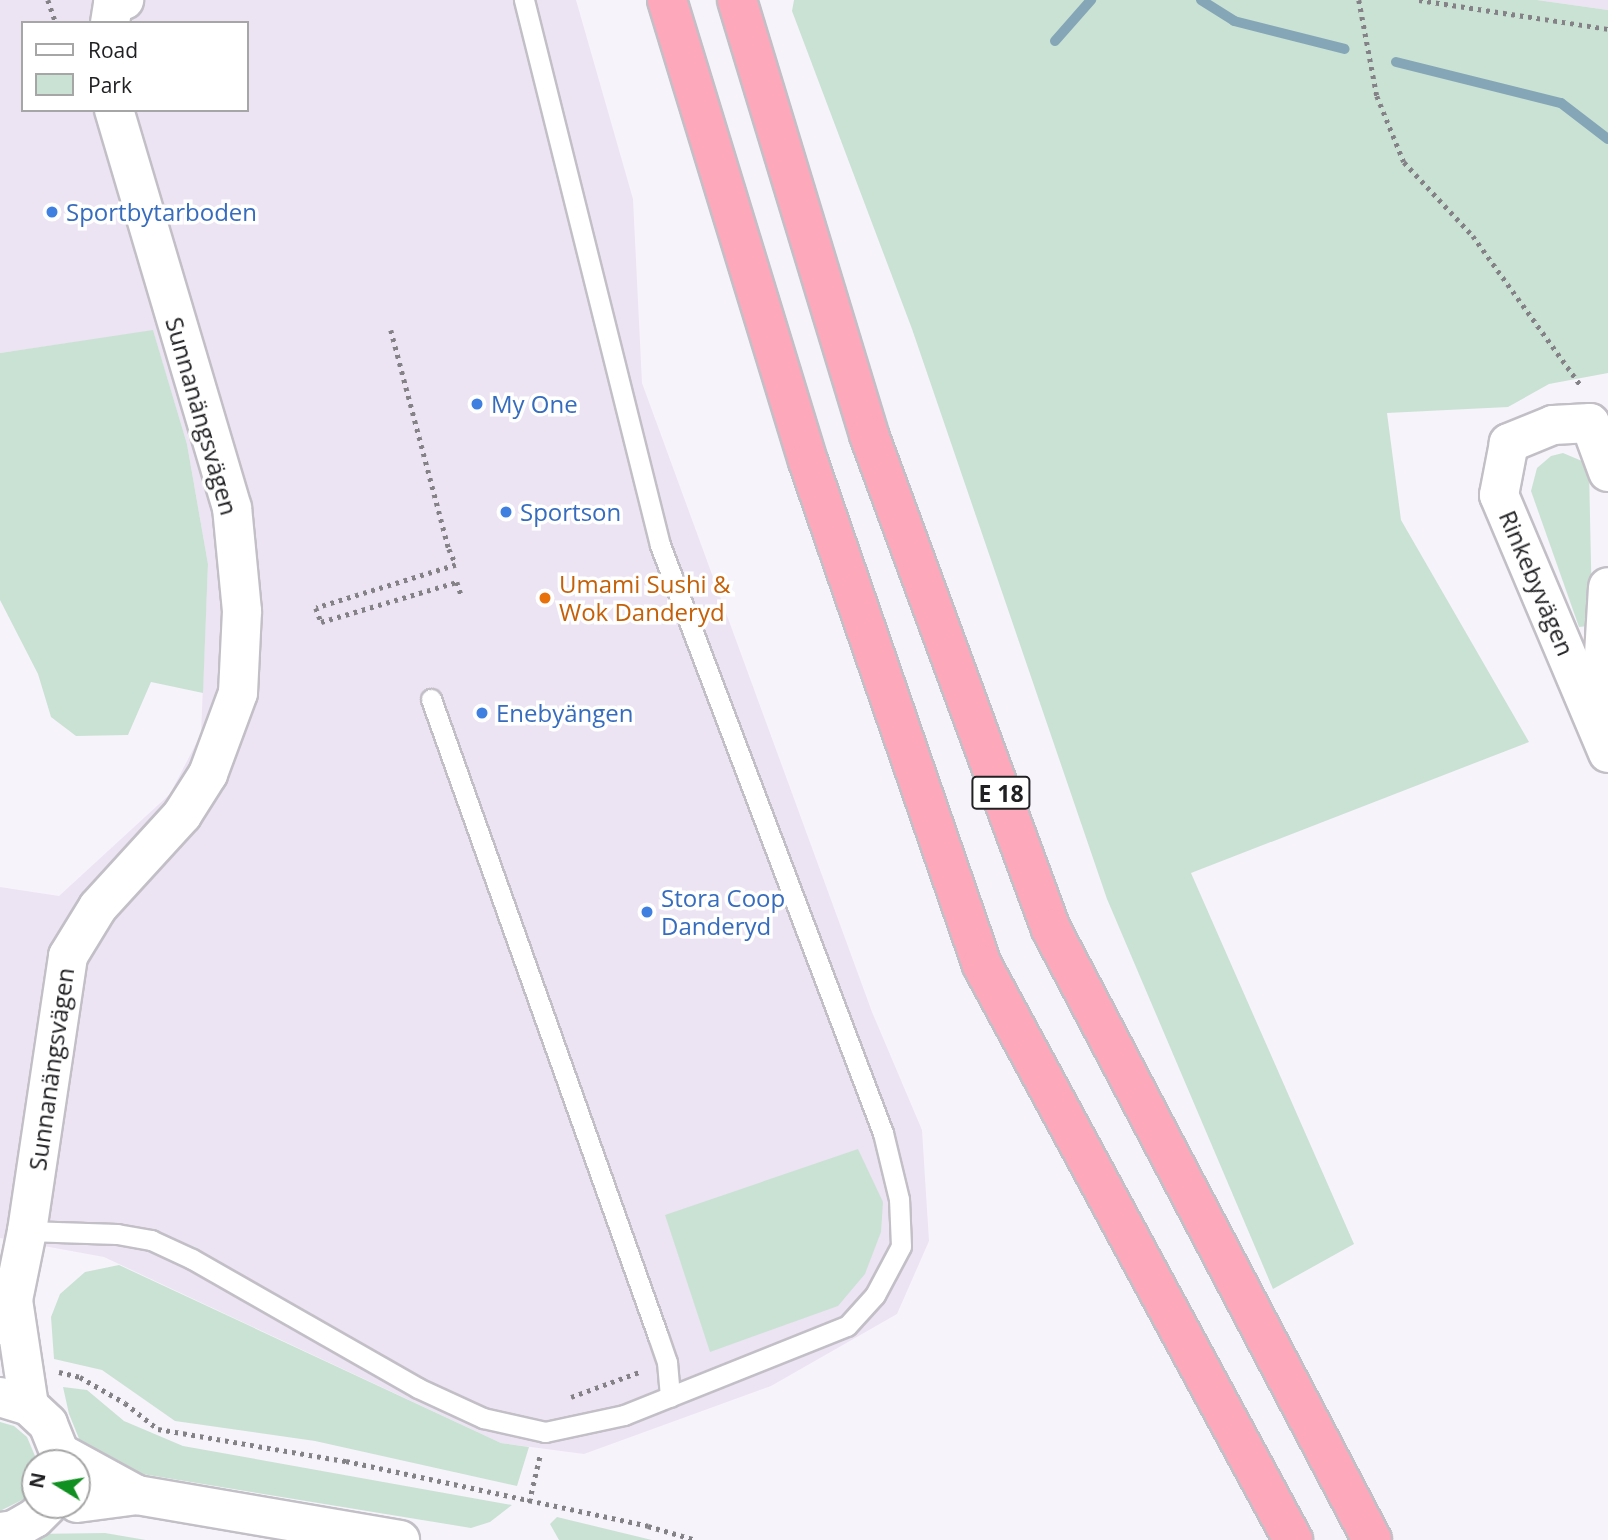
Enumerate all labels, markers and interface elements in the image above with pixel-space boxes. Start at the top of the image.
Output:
legend [21,21,248,112]
text: Road [88,36,138,64]
text: Park [88,71,132,99]
place label: Sportbytarboden [66,198,257,226]
marker: Sportbytarboden [44,204,60,220]
street label: Sunnanängsvägen [160,314,244,518]
place label: My One [491,390,578,418]
marker: My One [469,396,485,412]
place label: Sportson [520,498,621,526]
marker: Sportson [498,504,514,520]
street label: Rinkebyvägen [1493,506,1581,660]
place label: Umami Sushi & Wok Danderyd [559,570,730,626]
marker: Umami Sushi & Wok Danderyd [537,590,553,606]
place label: Enebyängen [496,699,634,727]
marker: Enebyängen [474,705,490,721]
road number: E 18 [971,774,1031,813]
place label: Stora Coop Danderyd [661,884,785,940]
marker: Stora Coop Danderyd [639,904,655,920]
street label: Sunnanängsvägen [23,966,79,1172]
north arrow [21,1449,91,1519]
text: N [23,1470,52,1490]

